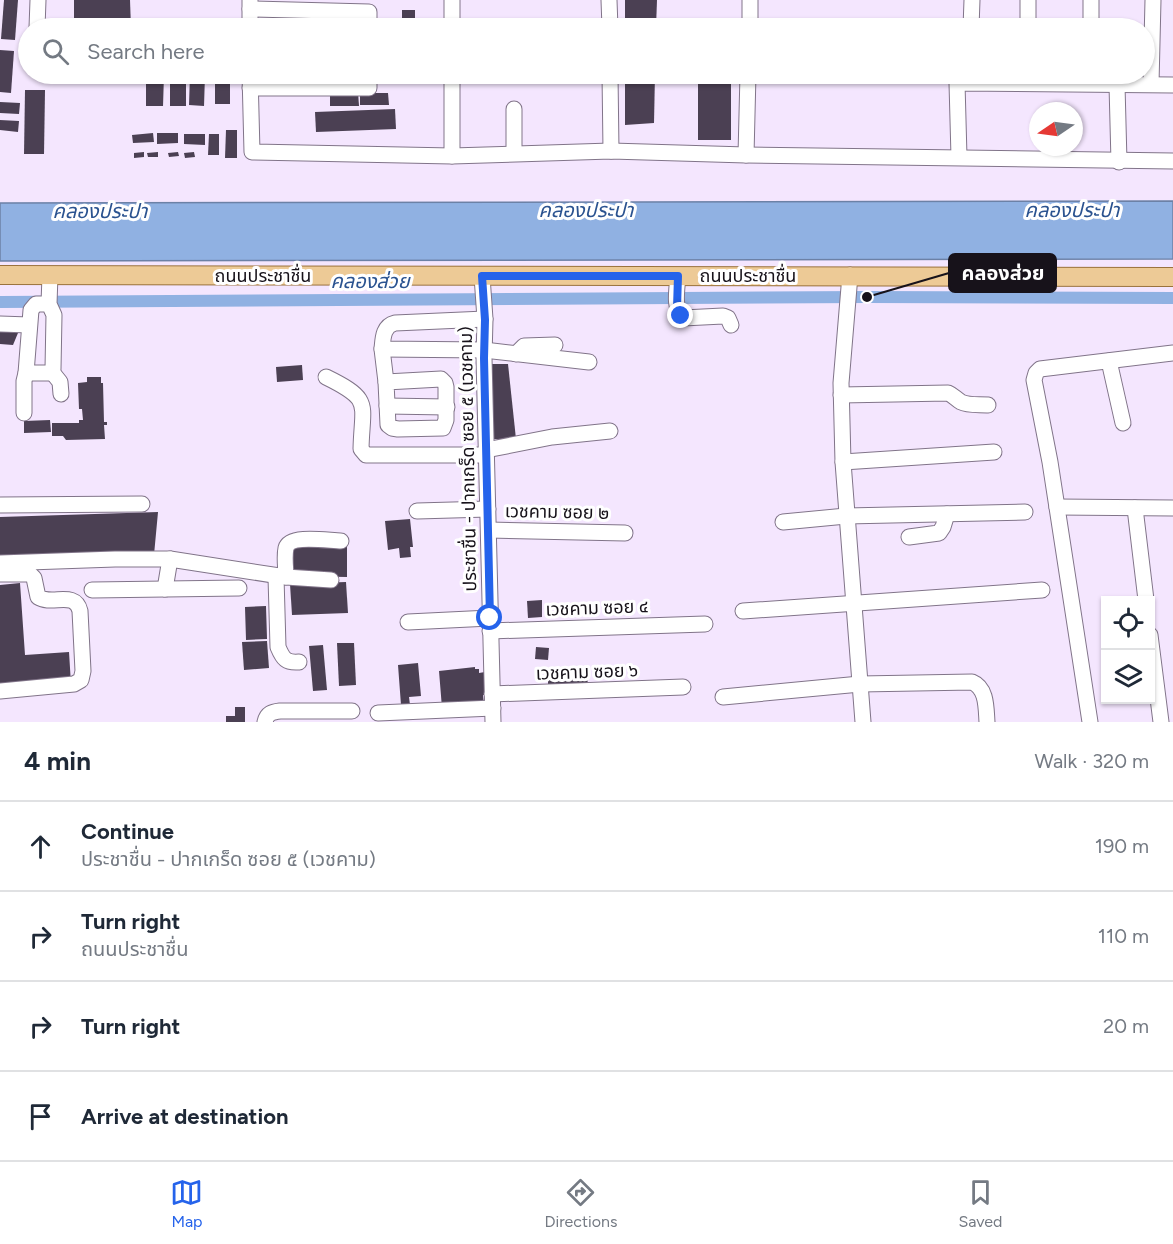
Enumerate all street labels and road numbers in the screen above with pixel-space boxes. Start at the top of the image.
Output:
street label: ถนนประชาชื่น [215,263,311,287]
street label: ถนนประชาชื่น [700,263,796,287]
street label: ประชาชื่น - ปากเกร็ด ซอย ๕ (เวชคาม) [453,326,481,592]
street label: เวชคาม ซอย ๒ [505,500,609,524]
street label: เวชคาม ซอย ๔ [545,595,649,621]
street label: เวชคาม ซอย ๖ [535,659,639,685]

